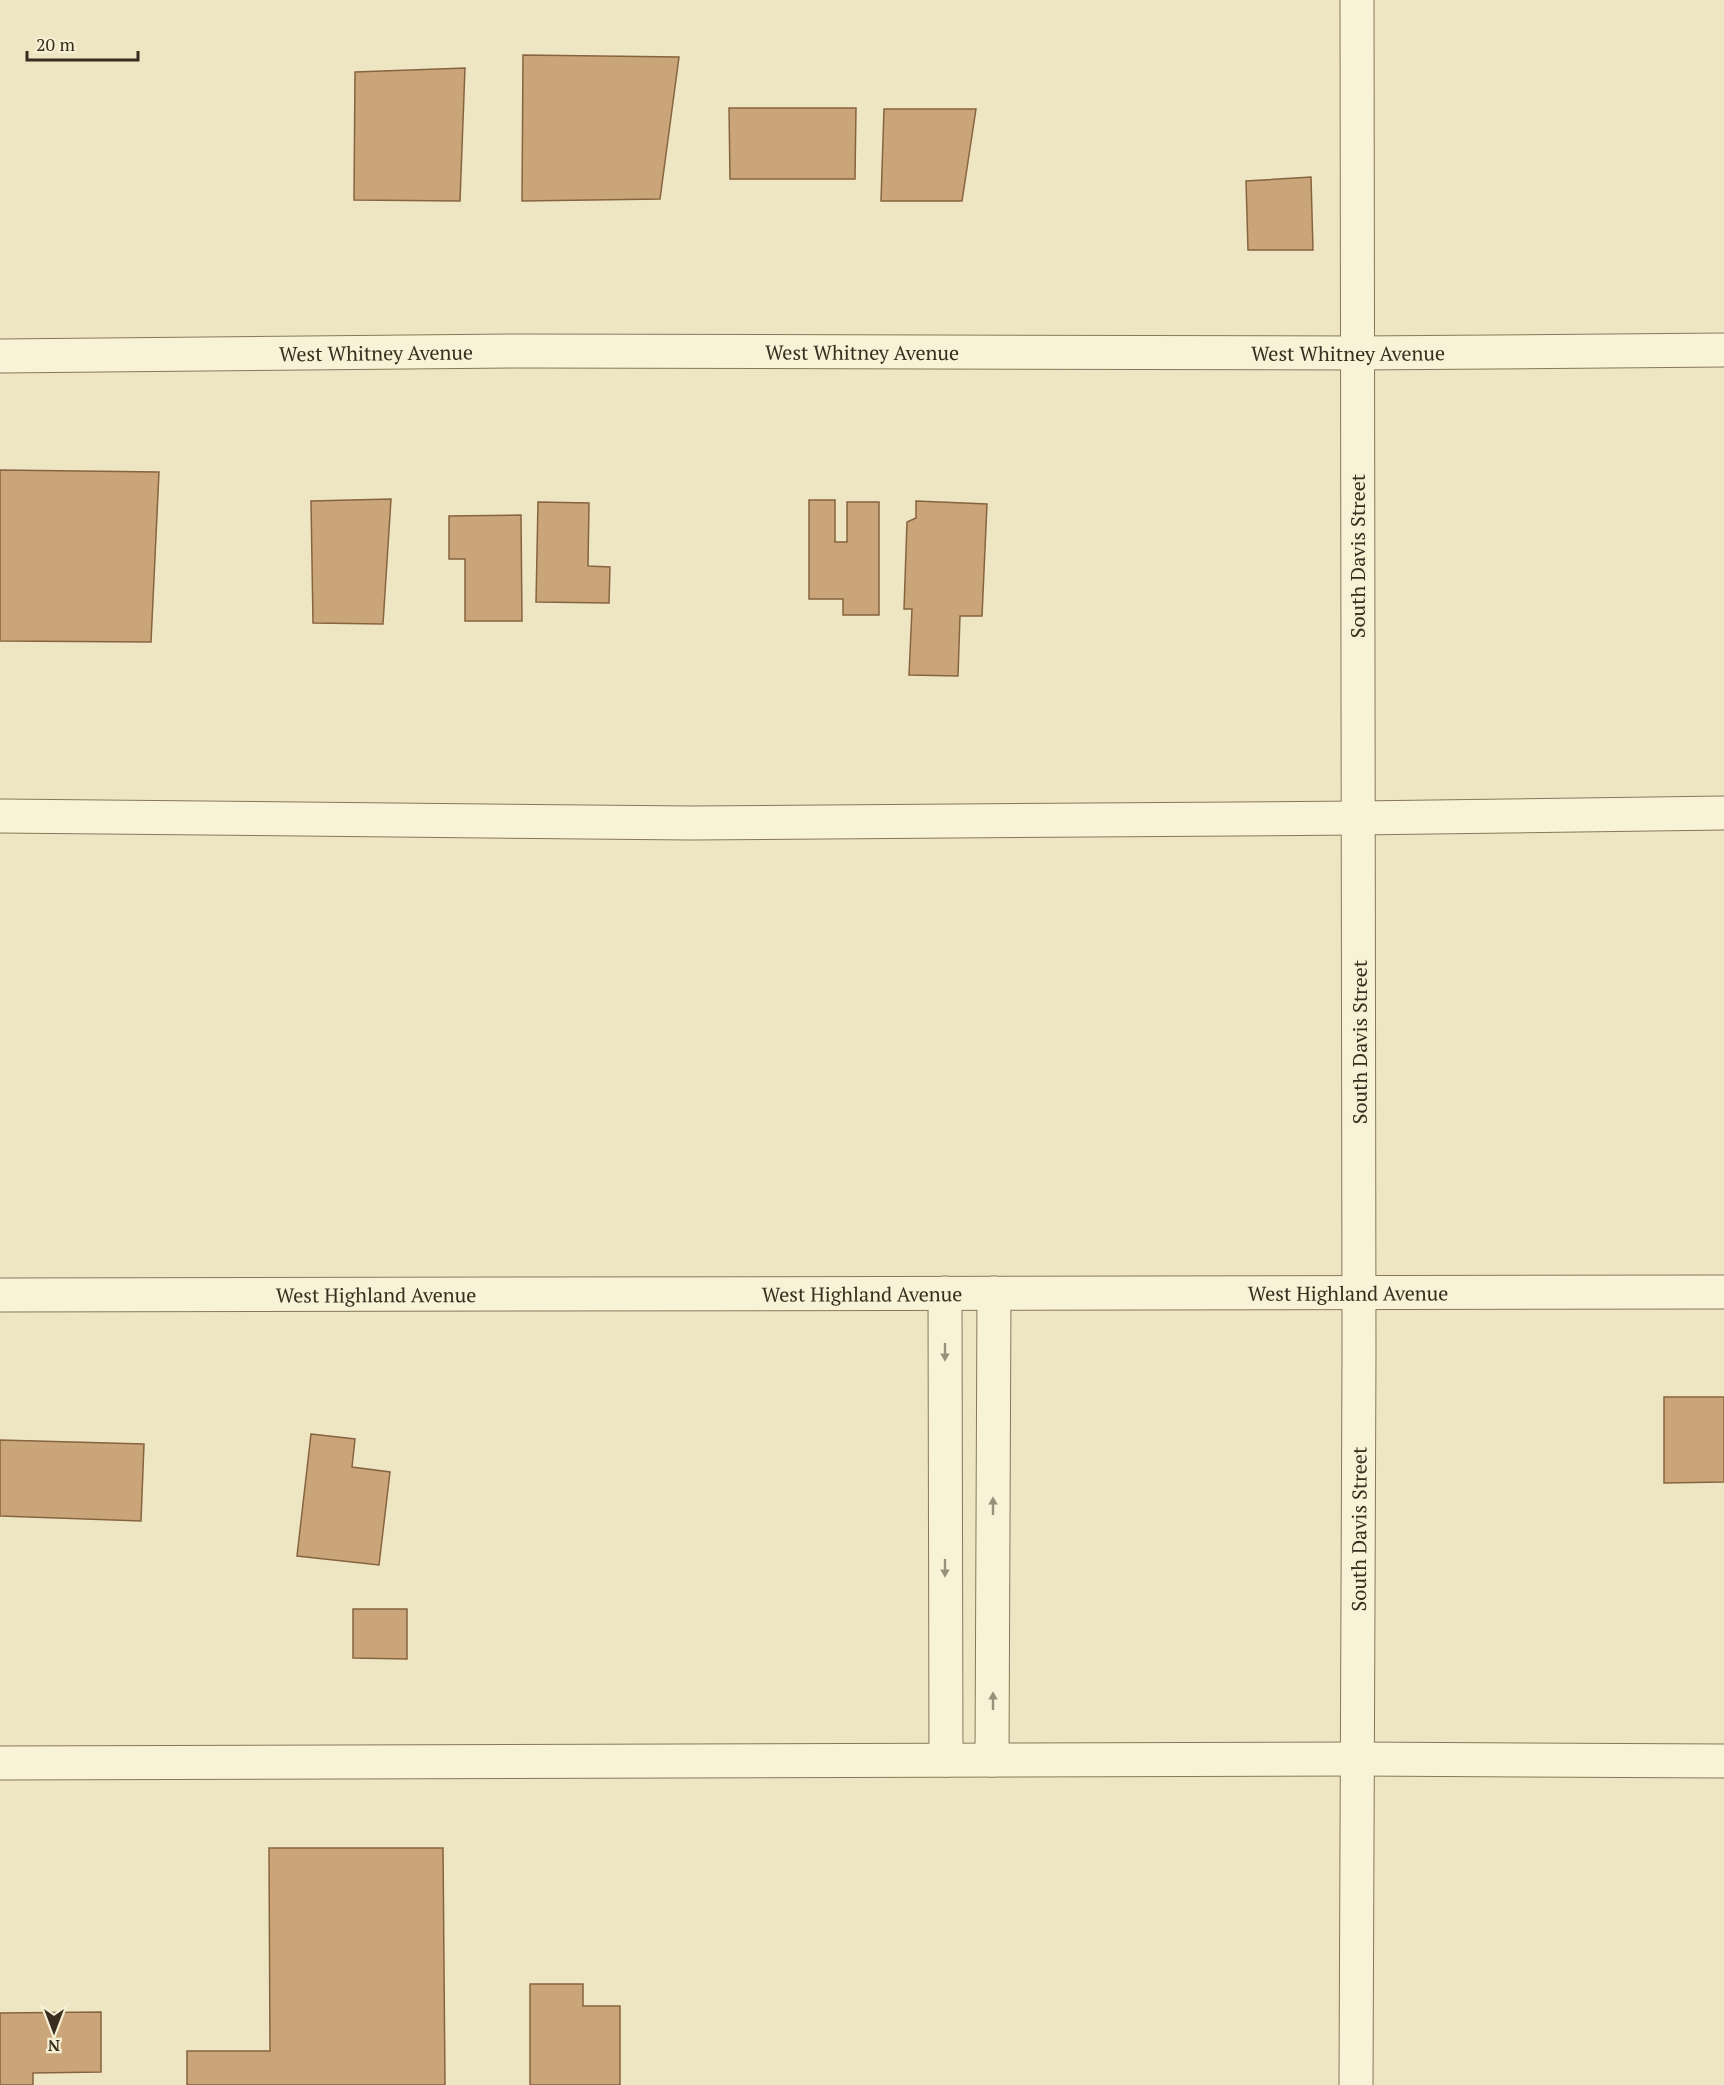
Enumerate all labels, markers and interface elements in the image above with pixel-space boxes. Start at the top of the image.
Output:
scale bar [27,24,138,62]
text: 20 m [36,32,76,56]
street label: West Whitney Avenue [279,338,473,367]
street label: West Whitney Avenue [765,338,959,366]
street label: West Whitney Avenue [1251,339,1445,367]
street label: South Davis Street [1344,473,1371,638]
street label: South Davis Street [1346,959,1373,1124]
street label: West Highland Avenue [1248,1279,1448,1306]
street label: West Highland Avenue [762,1280,962,1307]
street label: West Highland Avenue [276,1281,476,1308]
one-way arrow [940,1342,950,1361]
street label: South Davis Street [1344,1446,1372,1611]
one-way arrow [988,1497,998,1516]
one-way arrow [940,1558,950,1577]
one-way arrow [988,1692,998,1711]
north arrow [24,2001,84,2061]
text: N [48,2035,60,2057]

